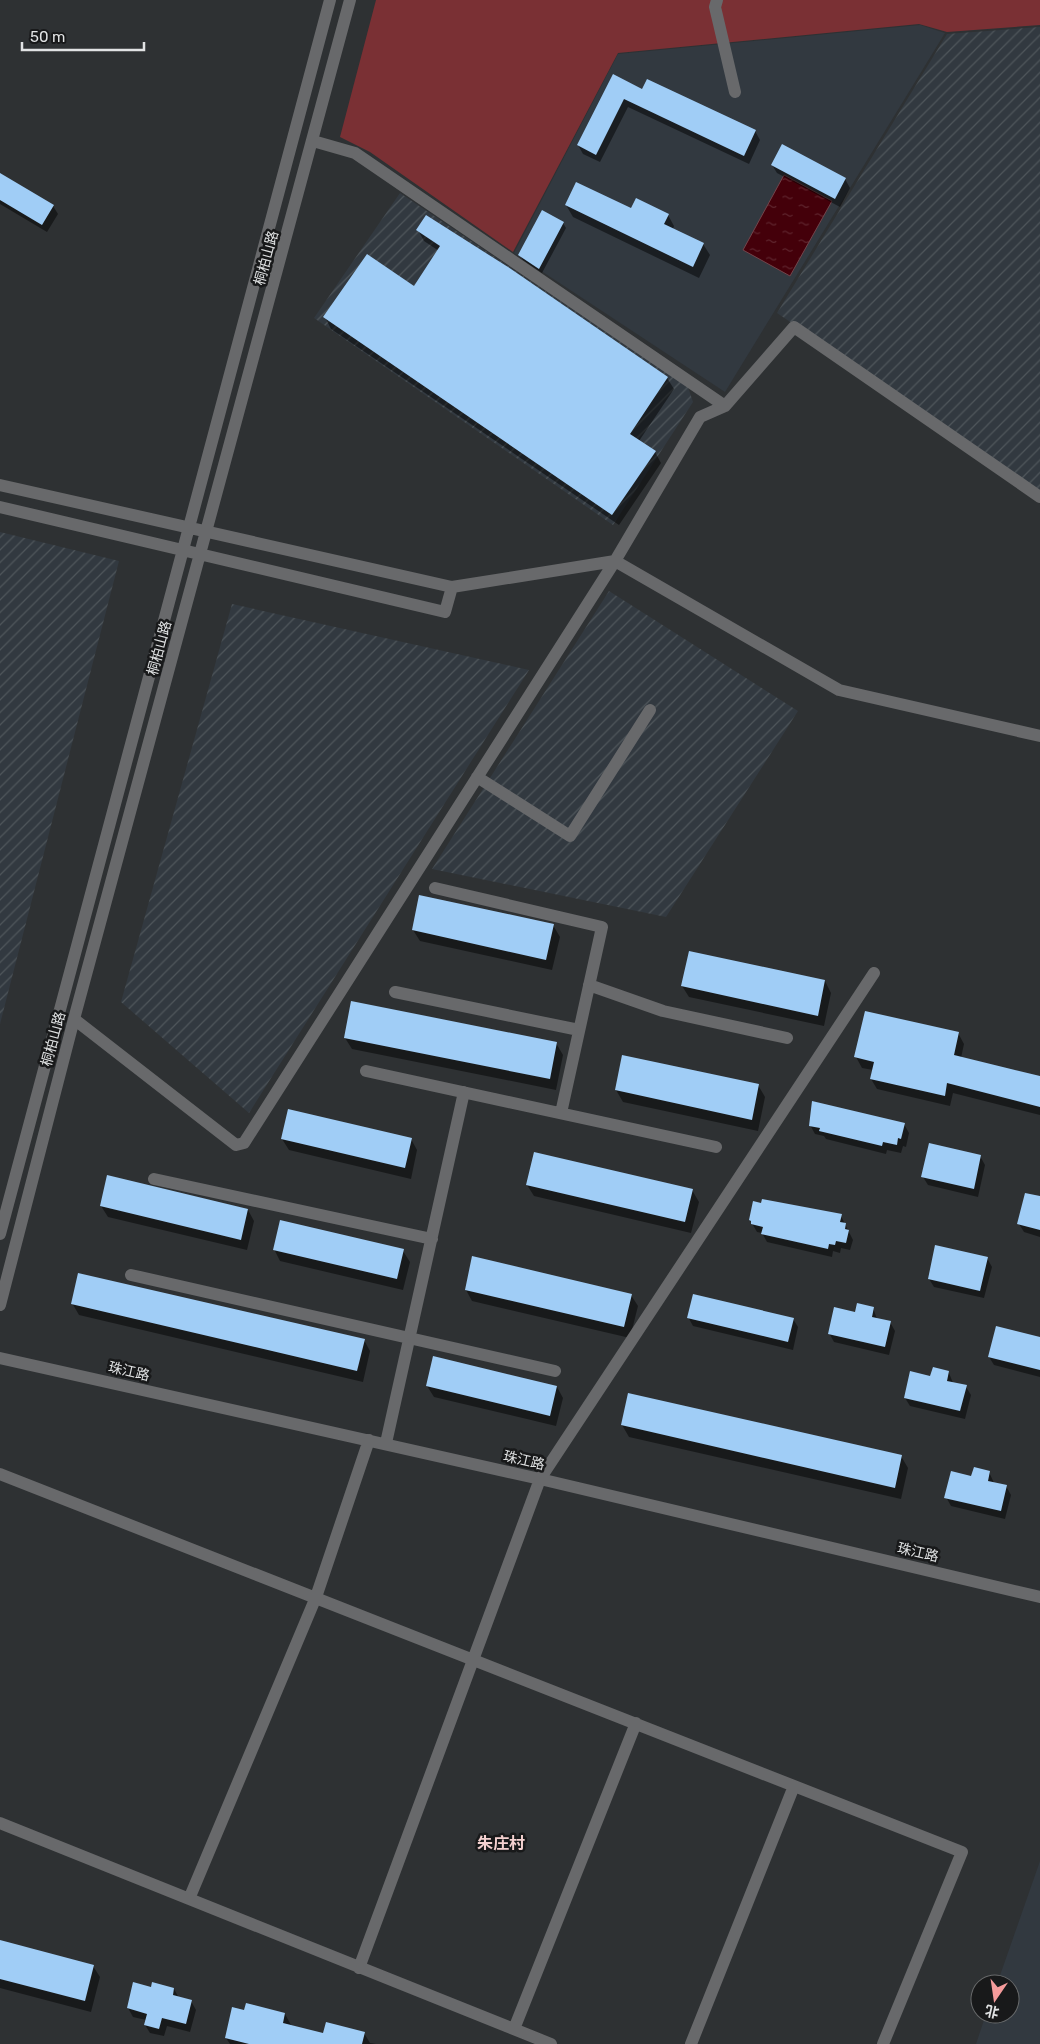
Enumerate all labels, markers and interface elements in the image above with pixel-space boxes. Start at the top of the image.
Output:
scale bar [22,20,145,52]
text: 50 m [30,28,65,46]
street label: 桐柏山路 [251,229,282,287]
street label: 桐柏山路 [144,619,175,677]
street label: 桐柏山路 [38,1010,69,1068]
street label: 珠江路 [107,1358,151,1384]
street label: 珠江路 [502,1447,546,1473]
street label: 珠江路 [896,1539,940,1565]
district label: 朱庄村 [477,1834,525,1853]
north arrow [970,1974,1020,2024]
text: 北 [983,2001,1001,2021]

